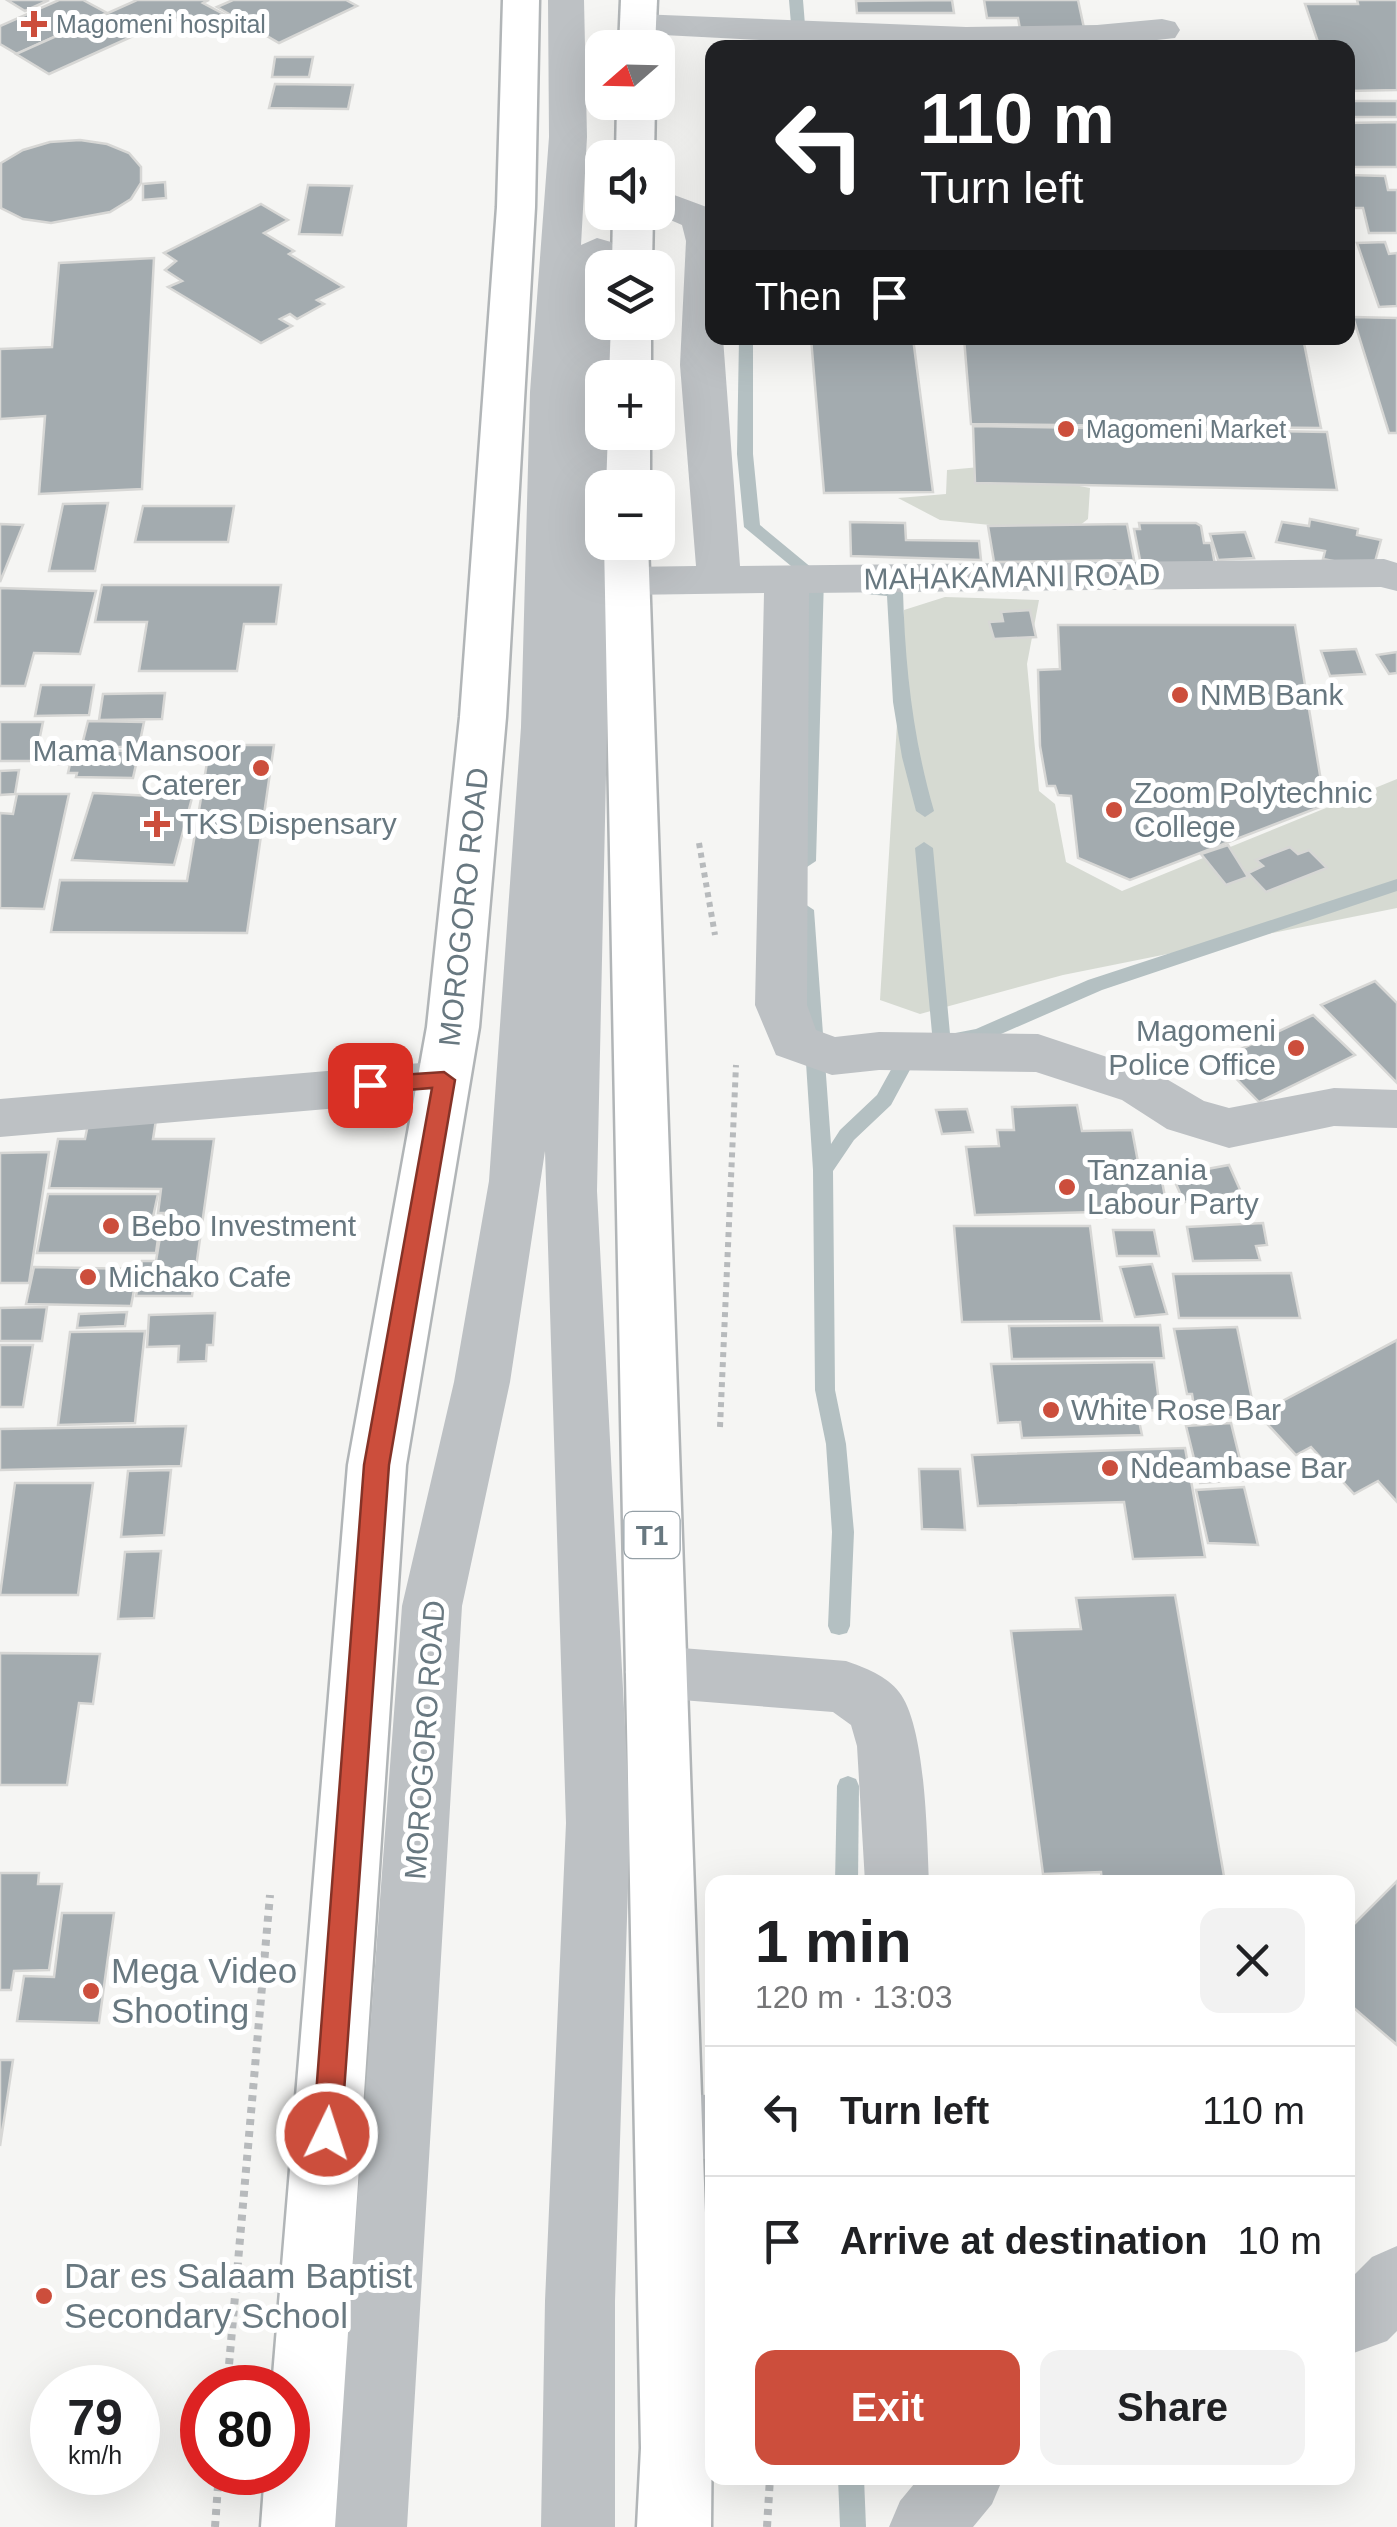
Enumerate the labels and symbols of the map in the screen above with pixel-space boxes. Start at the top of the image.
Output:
place label: Magomeni hospital [56,10,266,38]
marker: Magomeni hospital [21,11,47,37]
north arrow [585,30,675,120]
place label: Magomeni Market [1086,415,1286,443]
marker: Magomeni Market [1055,418,1077,440]
street label: MAHAKAMANI ROAD [863,557,1161,596]
place label: NMB Bank [1200,678,1344,711]
marker: NMB Bank [1169,684,1191,706]
place label: Mama Mansoor Caterer [33,734,241,801]
marker: Mama Mansoor Caterer [250,757,272,779]
street label: MOROGORO ROAD [432,766,495,1048]
place label: Zoom Polytechnic College [1134,776,1372,843]
marker: Zoom Polytechnic College [1103,799,1125,821]
place label: TKS Dispensary [180,807,397,840]
marker: TKS Dispensary [144,811,170,837]
place label: Magomeni Police Office [1108,1014,1276,1081]
marker: Magomeni Police Office [1285,1037,1307,1059]
pin [328,1043,413,1128]
place label: Tanzania Labour Party [1087,1153,1259,1220]
marker: Tanzania Labour Party [1056,1176,1078,1198]
place label: Bebo Investment [131,1209,357,1242]
marker: Bebo Investment [100,1215,122,1237]
place label: Michako Cafe [108,1260,291,1293]
marker: Michako Cafe [77,1266,99,1288]
place label: White Rose Bar [1071,1393,1281,1426]
marker: White Rose Bar [1040,1399,1062,1421]
place label: Ndeambase Bar [1130,1451,1347,1484]
marker: Ndeambase Bar [1099,1457,1121,1479]
road number: T1 [624,1512,680,1558]
street label: MOROGORO ROAD [398,1599,451,1881]
place label: Mega Video Shooting [111,1951,297,2030]
marker: Mega Video Shooting [80,1980,102,2002]
position arrow [275,2082,379,2186]
place label: Dar es Salaam Baptist Secondary School [64,2256,412,2335]
marker: Dar es Salaam Baptist Secondary School [33,2285,55,2307]
speed limit sign: 80 [180,2365,310,2495]

